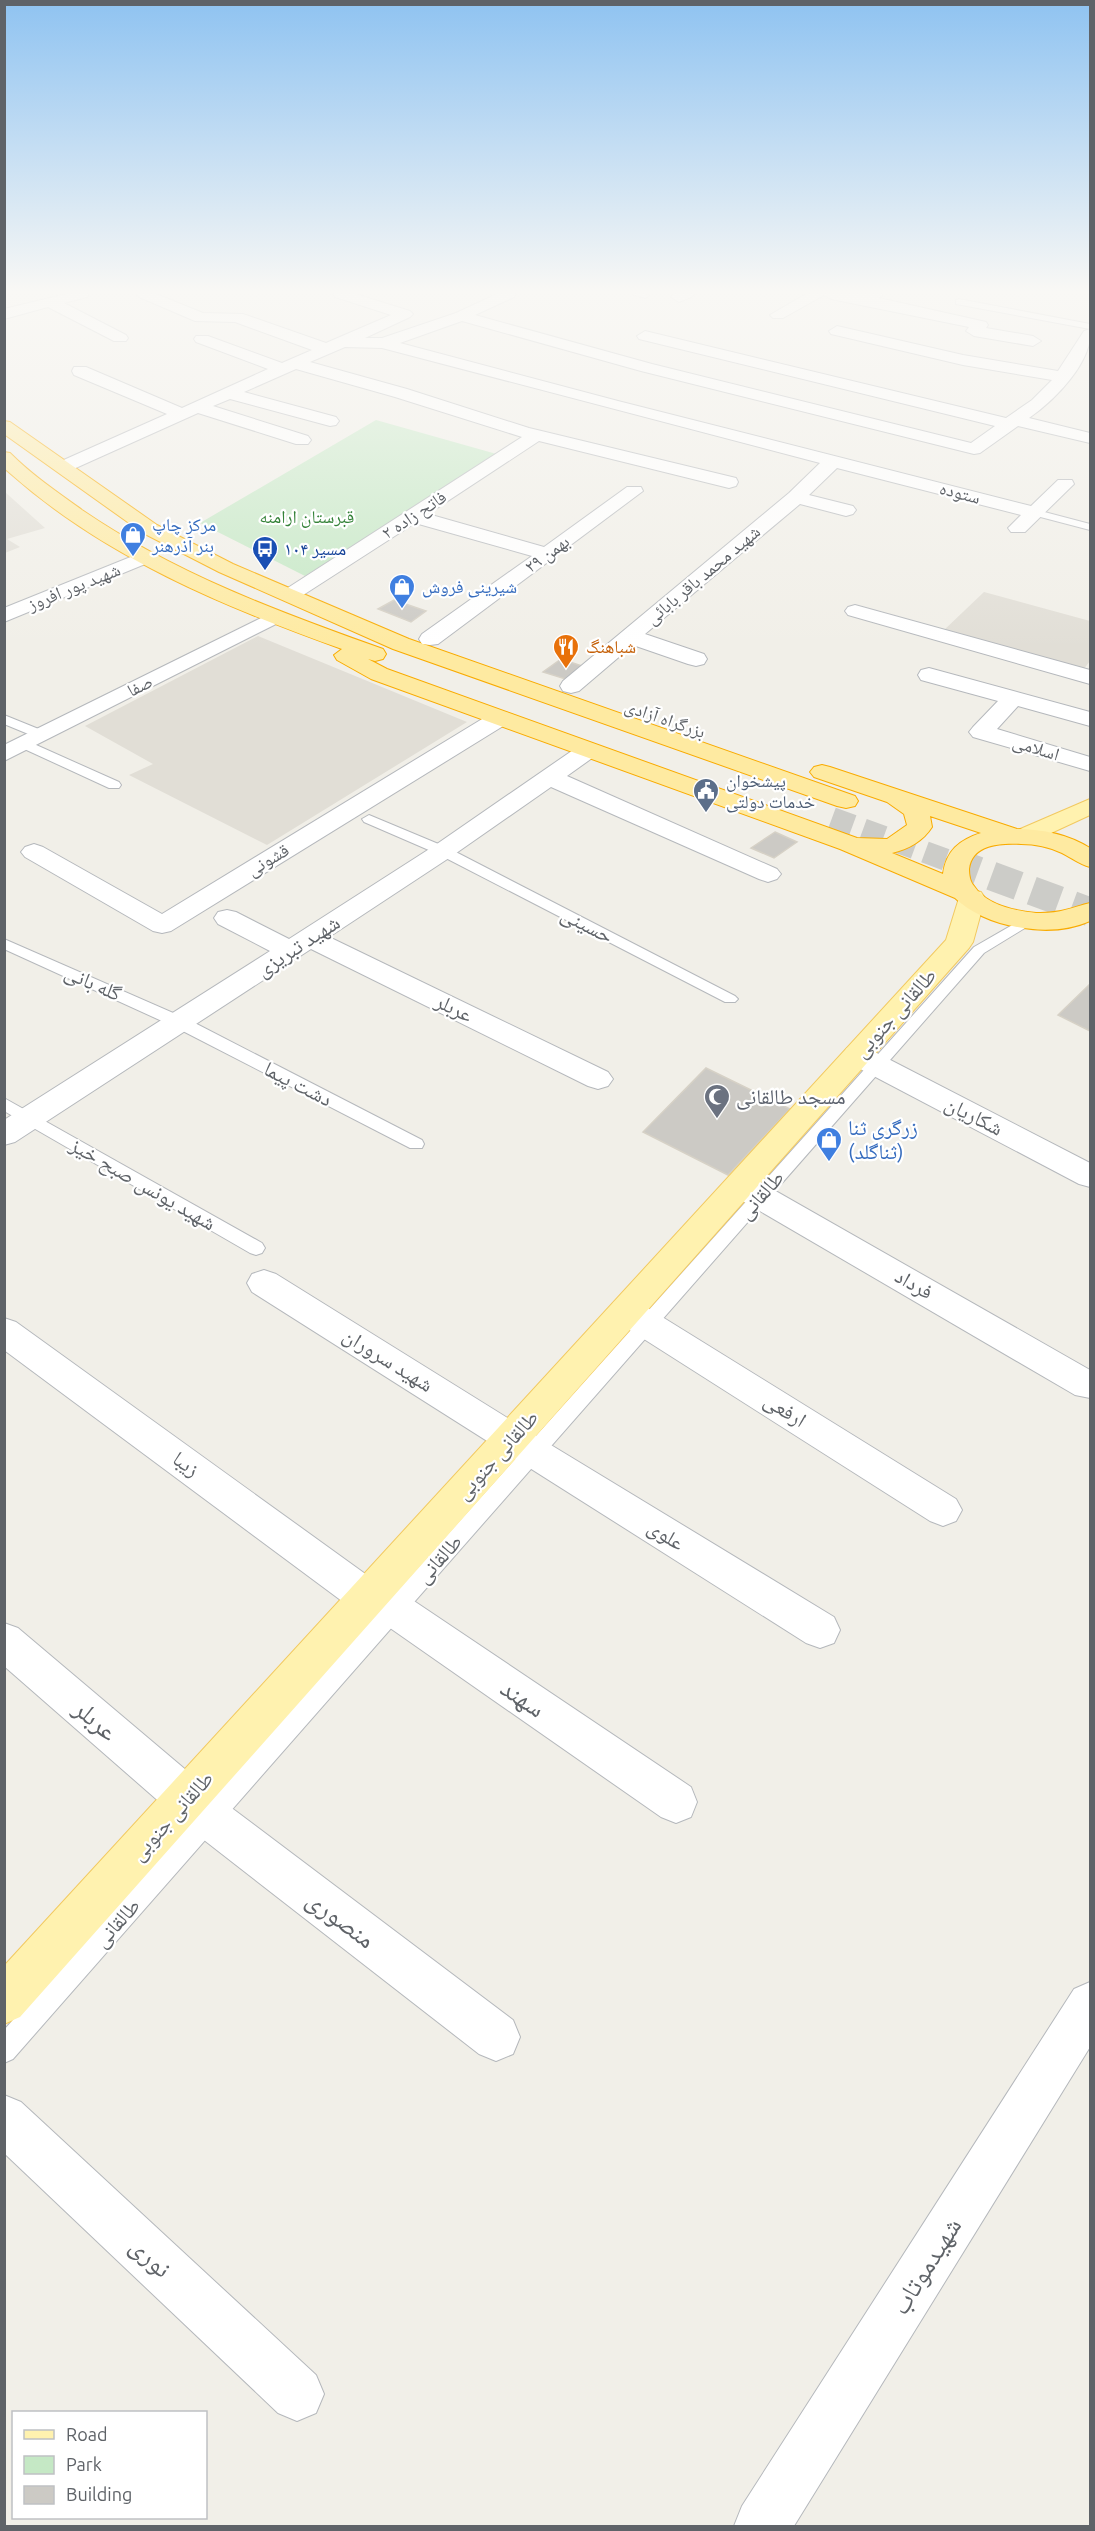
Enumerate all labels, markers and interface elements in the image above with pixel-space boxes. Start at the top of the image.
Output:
street label: ستوده [937,477,983,508]
street label: فاتح زاده ۲ [378,486,451,545]
park label: قبرستان ارامنه [260,506,354,528]
place label: مرکز چاپ بنر آذرهنر [151,514,216,557]
shop icon: مرکز چاپ بنر آذرهنر [118,520,148,558]
street label: شهید محمد باقر بابائی [641,521,765,629]
street label: ۲۹ بهمن [520,530,574,578]
bus stop icon: مسیر ۱۰۴ [250,534,280,572]
place label: مسیر ۱۰۴ [284,538,346,559]
street label: شهید پور افروز [24,558,124,616]
shop icon: شیرینی فروش [387,572,417,610]
place label: شیرینی فروش [422,576,517,598]
restaurant icon: شباهنگ [551,632,581,670]
place label: شباهنگ [586,636,636,658]
street label: صفا [124,670,156,700]
street label: بزرگراه آزادی [622,695,708,743]
street label: اسلامی [1010,731,1062,765]
place label: پیشخوان خدمات دولتی [726,770,815,813]
public building icon: پیشخوان خدمات دولتی [691,776,721,814]
street label: قشونی [243,839,293,881]
street label: حسینی [556,901,618,949]
street label: شهید تبریزی [251,909,344,982]
street label: گله بانی [61,959,126,1007]
street label: طالقانی جنوبی [848,963,942,1063]
street label: عربلر [431,987,477,1027]
street label: دشت پیما [260,1056,337,1111]
mosque icon: مسجد طالقانی [702,1082,732,1120]
place label: مسجد طالقانی [736,1084,846,1110]
street label: شکاریان [941,1090,1007,1141]
place label: زرگری ثنا (ثناگلد) [848,1115,918,1163]
shop icon: زرگری ثنا (ثناگلد) [814,1125,844,1163]
street label: شهید یونس صبح خیز [65,1131,220,1236]
street label: طالقانی [732,1165,790,1225]
street label: فرداد [891,1263,938,1303]
street label: شهید سروران [339,1322,438,1397]
street label: ارفعی [759,1387,811,1433]
street label: طالقانی جنوبی [450,1405,544,1505]
street label: زیبا [168,1446,204,1481]
street label: علوی [643,1514,690,1556]
street label: طالقانی [410,1529,468,1589]
street label: سهند [496,1672,551,1723]
street label: عربلر [67,1692,124,1747]
street label: طالقانی جنوبی [125,1766,219,1866]
street label: منصوری [300,1884,381,1955]
street label: طالقانی [88,1893,146,1953]
street label: شهیدموتاب [885,2212,967,2320]
street label: نوری [123,2231,178,2284]
legend [12,2411,207,2519]
text: Road [66,2424,108,2444]
text: Park [66,2454,102,2474]
text: Building [66,2484,132,2504]

